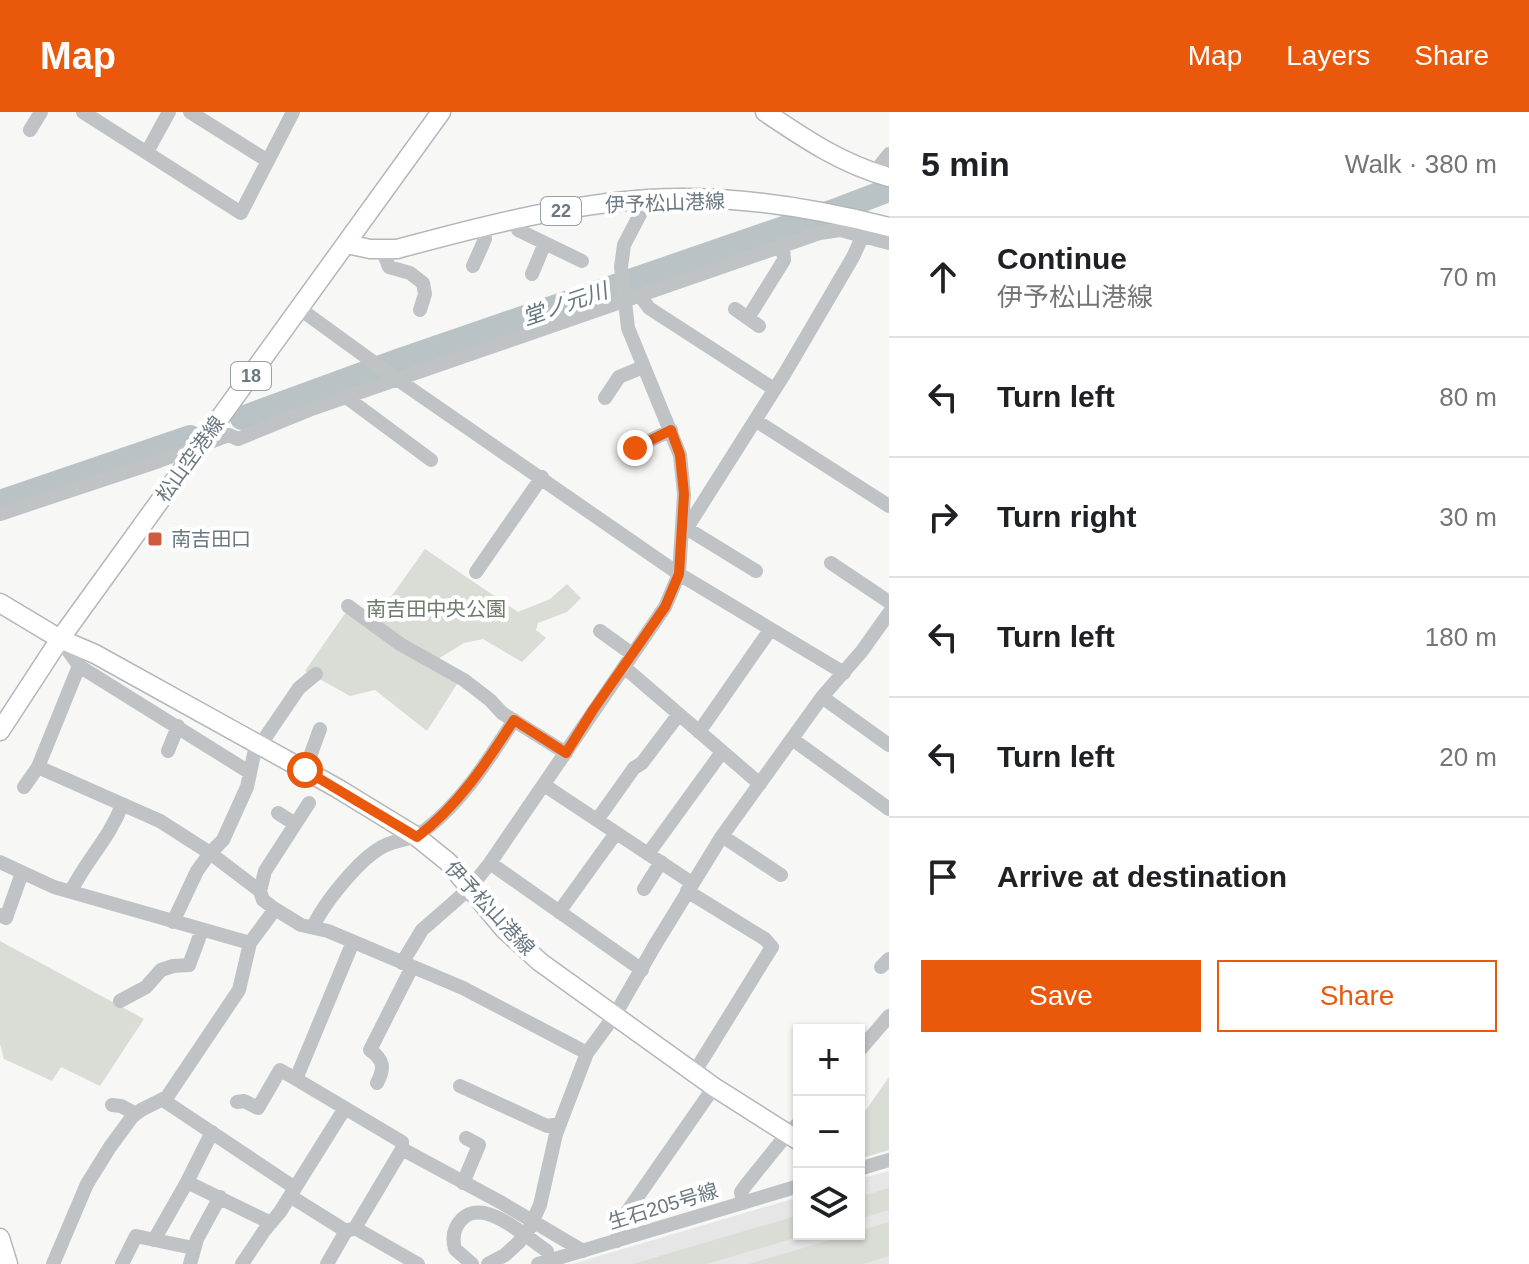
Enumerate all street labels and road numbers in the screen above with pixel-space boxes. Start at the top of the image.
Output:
street label: 伊予松山港線 [605,190,725,216]
road number: 22 [541,197,581,225]
road number: 18 [231,362,271,390]
street label: 松山空港線 [152,412,228,506]
street label: 伊予松山港線 [441,857,539,959]
street label: 生石205号線 [606,1179,720,1233]

